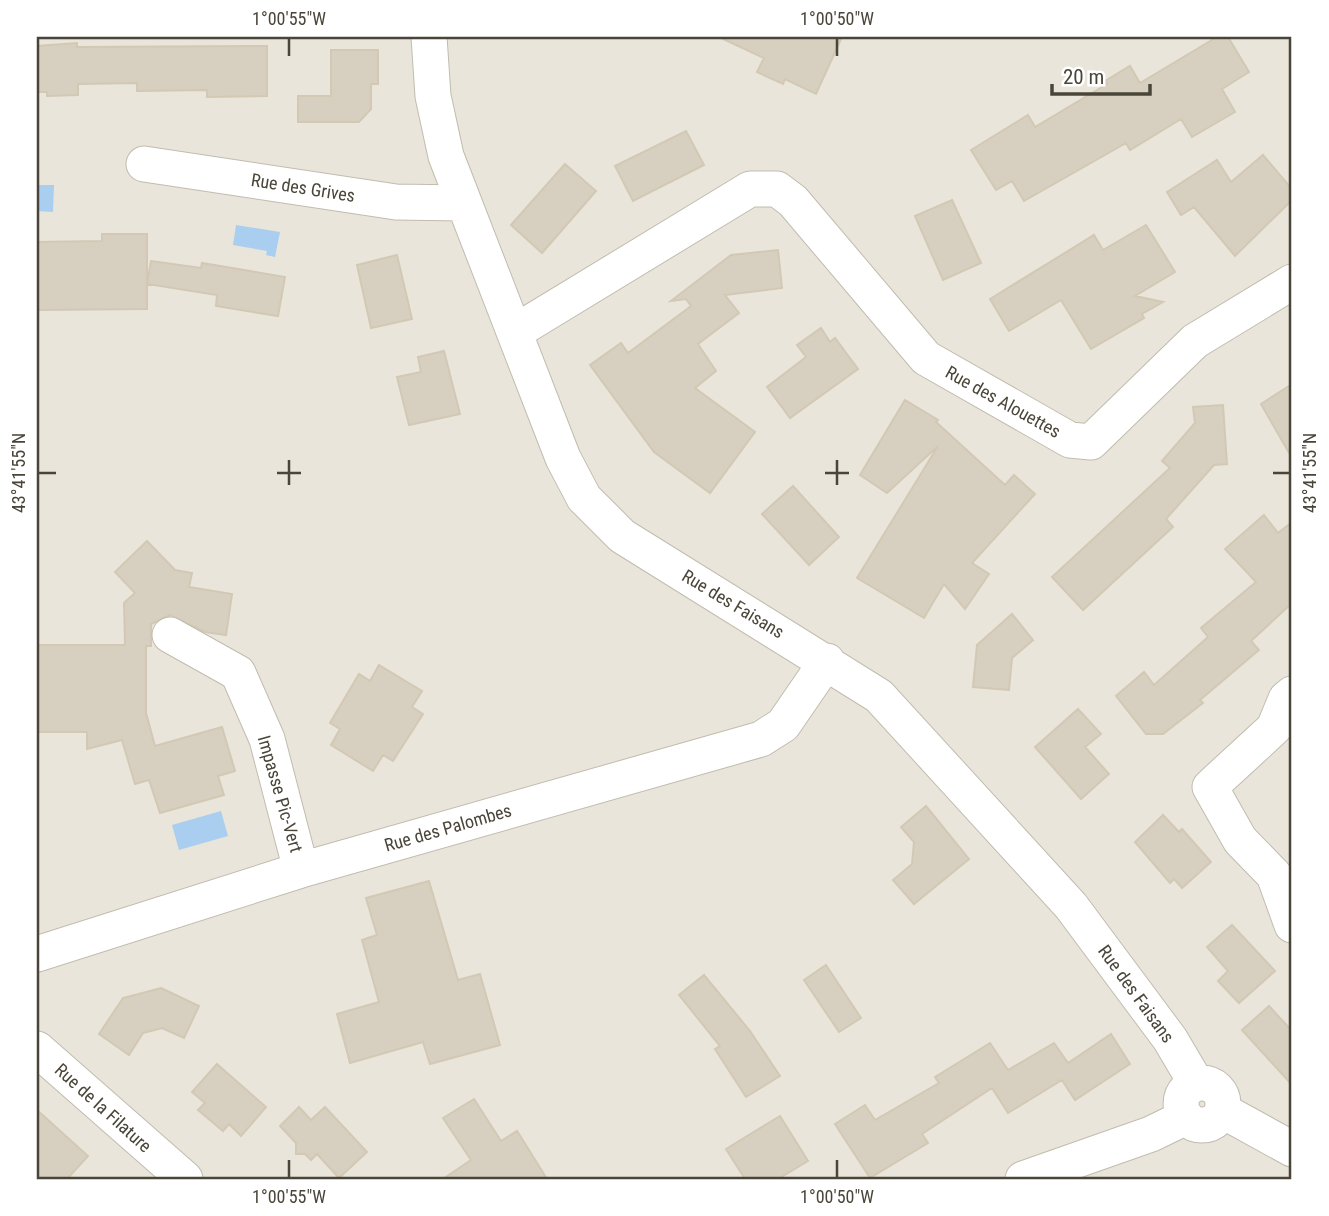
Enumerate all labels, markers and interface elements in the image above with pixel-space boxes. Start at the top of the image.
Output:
text: 1°00'55"W [252,8,326,29]
text: 1°00'50"W [800,8,874,29]
scale bar [1052,52,1150,96]
text: 20 m [1063,65,1104,89]
street label: Rue des Grives [250,169,357,206]
street label: Rue des Alouettes [942,361,1065,442]
text: 43°41'55"N [8,433,29,513]
text: 43°41'55"N [1299,433,1320,513]
street label: Rue des Faisans [678,565,788,642]
street label: Impasse Pic-Vert [254,733,307,855]
street label: Rue des Palombes [382,799,514,856]
street label: Rue des Faisans [1094,941,1179,1047]
street label: Rue de la Filature [51,1059,156,1156]
text: 1°00'55"W [252,1186,326,1207]
text: 1°00'50"W [800,1186,874,1207]

